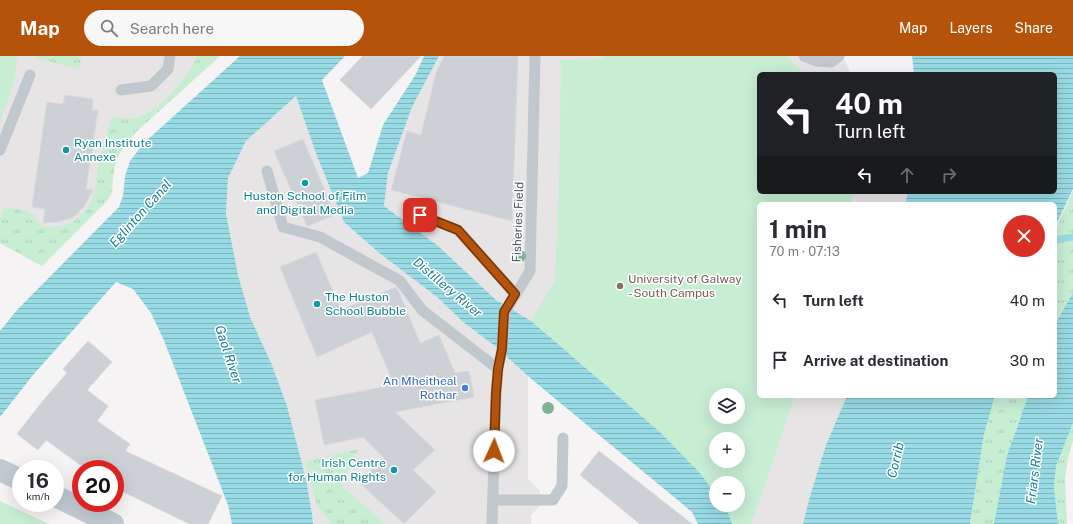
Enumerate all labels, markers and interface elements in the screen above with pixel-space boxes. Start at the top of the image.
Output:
search box [84,10,364,46]
text: Map [20,17,60,39]
icon: search [98,17,120,39]
text: Search here [130,20,214,37]
text: Map [899,20,927,36]
text: Layers [949,20,993,36]
text: Share [1015,20,1053,36]
text: 40 m [835,87,903,120]
icon: left [769,88,821,140]
text: Turn left [835,121,905,142]
place label: Ryan Institute Annexe [74,136,152,164]
marker: Ryan Institute Annexe [61,145,71,155]
icon: left [854,164,876,186]
icon: ahead [896,164,918,186]
icon: right [938,164,960,186]
water label: Eglinton Canal [106,177,174,250]
marker: Huston School of Film and Digital Media [300,178,310,188]
street label: Fisheries Field [510,181,526,263]
place label: Huston School of Film and Digital Media [244,189,366,217]
pin [403,198,437,232]
icon: arrive [409,204,431,226]
text: 1 min [769,215,827,243]
button: close [1003,215,1045,257]
text: 70 m · 07:13 [769,244,840,259]
water label: Distillery River [410,254,485,321]
place label: University of Galway - South Campus [628,272,742,300]
marker: University of Galway - South Campus [615,281,625,291]
icon: left [769,289,791,311]
place label: The Huston School Bubble [325,290,406,318]
text: Turn left [803,292,864,309]
text: 40 m [1010,292,1045,309]
marker: The Huston School Bubble [312,299,322,309]
water label: Gaol River [212,323,245,385]
icon: arrive [769,349,791,371]
text: Arrive at destination [803,352,948,369]
text: 30 m [1010,352,1045,369]
place label: An Mheitheal Rothar [383,374,457,402]
marker: An Mheitheal Rothar [460,383,470,393]
map controls [709,388,745,512]
button: layers [709,388,745,424]
position arrow [473,430,515,472]
button: + [709,432,745,468]
water label: Friars River [1023,437,1046,505]
water label: Corrib [884,440,907,479]
place label: Irish Centre for Human Rights [288,456,386,484]
speed limit sign: 20 [72,460,124,512]
marker: Irish Centre for Human Rights [389,465,399,475]
text: 16 [27,469,49,493]
button: − [709,476,745,512]
text: km/h [26,490,50,502]

